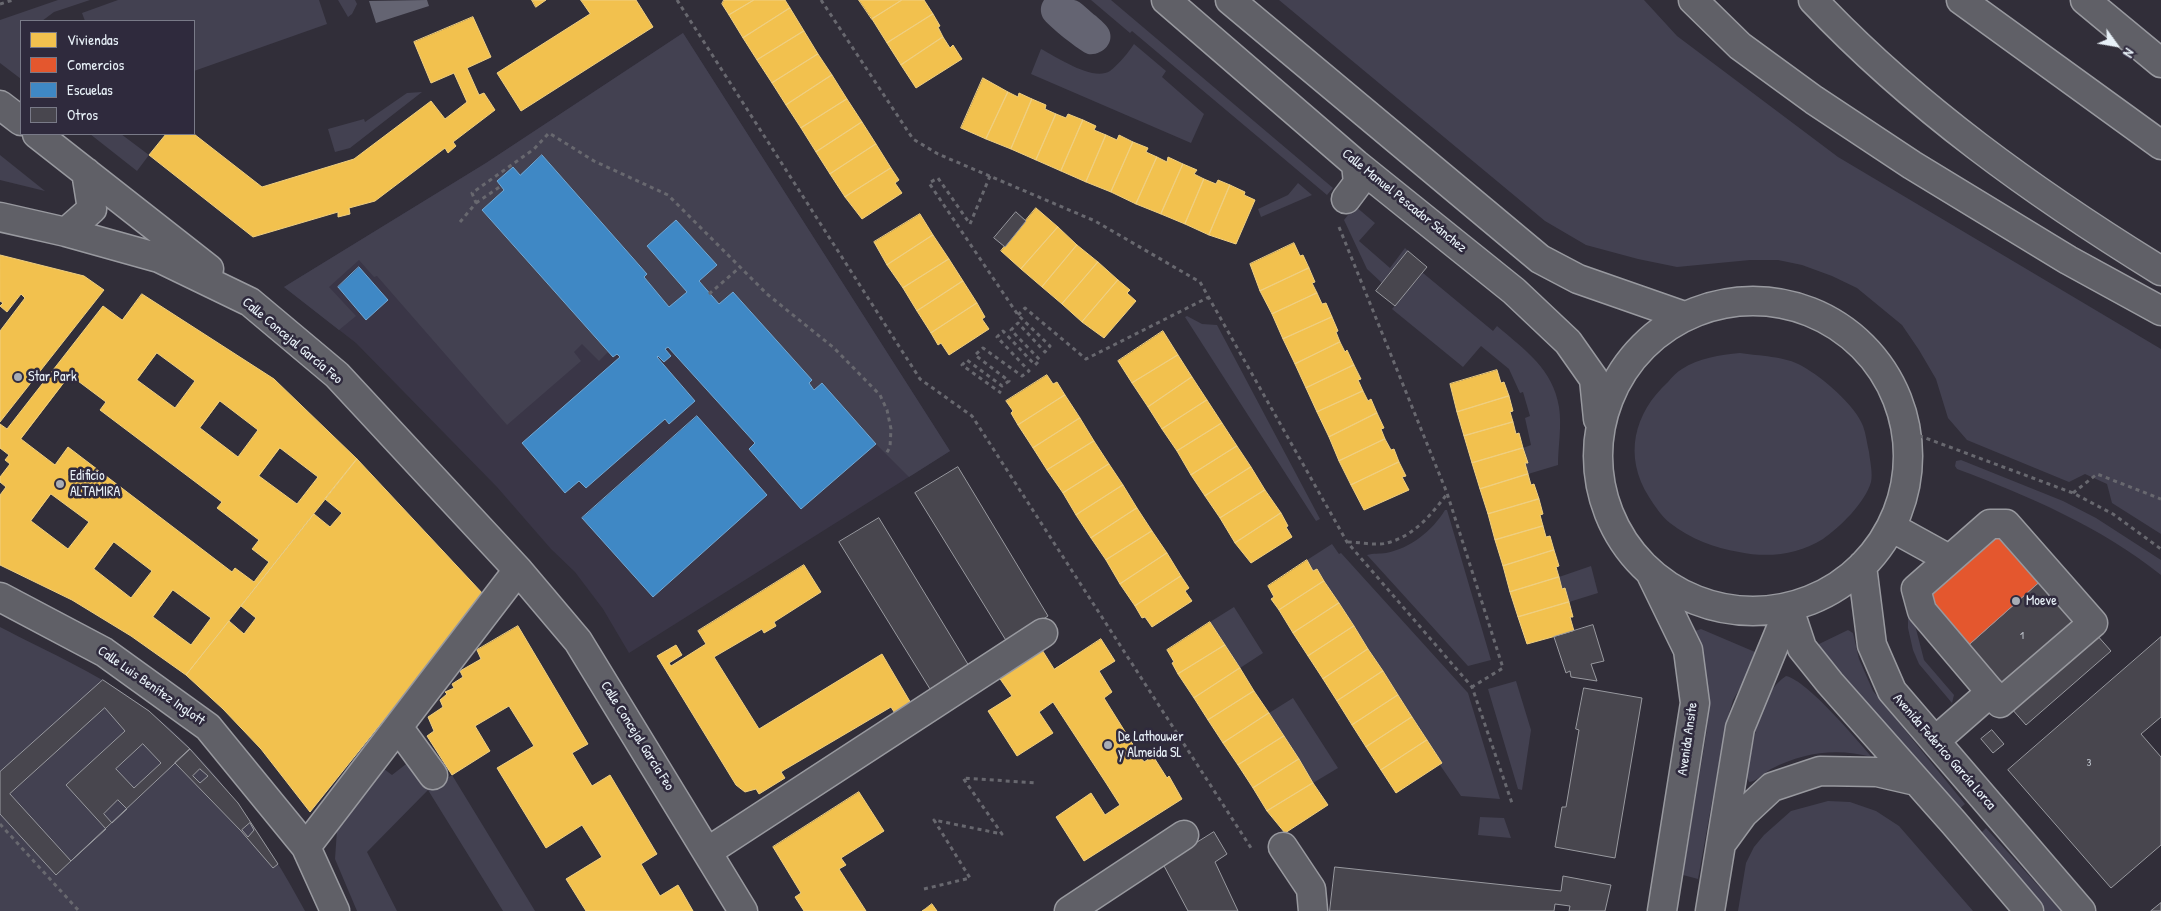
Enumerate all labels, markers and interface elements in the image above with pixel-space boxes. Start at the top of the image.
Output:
legend [20,20,195,135]
north arrow [2091,20,2141,70]
text: Viviendas [67,29,118,50]
text: N [2119,45,2139,61]
text: Comercios [67,54,124,75]
text: Escuelas [67,79,113,100]
text: Otros [67,104,98,125]
street label: Calle Manuel Pescador Sánchez [1338,145,1470,257]
street label: Calle Concejal García Feo [238,294,346,388]
place label: Star Park [28,369,77,385]
marker: Star Park [12,371,24,383]
place label: Edificio ALTAMIRA [70,468,120,501]
marker: Edificio ALTAMIRA [54,478,66,490]
place label: Moeve [2026,593,2057,609]
marker: Moeve [2010,595,2022,607]
house number: 1 [2020,629,2024,643]
street label: Calle Luis Benítez Inglott [94,643,208,729]
street label: Calle Concejal García Feo [597,678,677,794]
street label: Avenida Federico García Lorca [1889,691,1999,813]
street label: Avenida Ansite [1675,701,1701,777]
place label: De Lathouwer y Almeida SL [1118,729,1184,762]
marker: De Lathouwer y Almeida SL [1102,739,1114,751]
house number: 3 [2087,756,2091,770]

